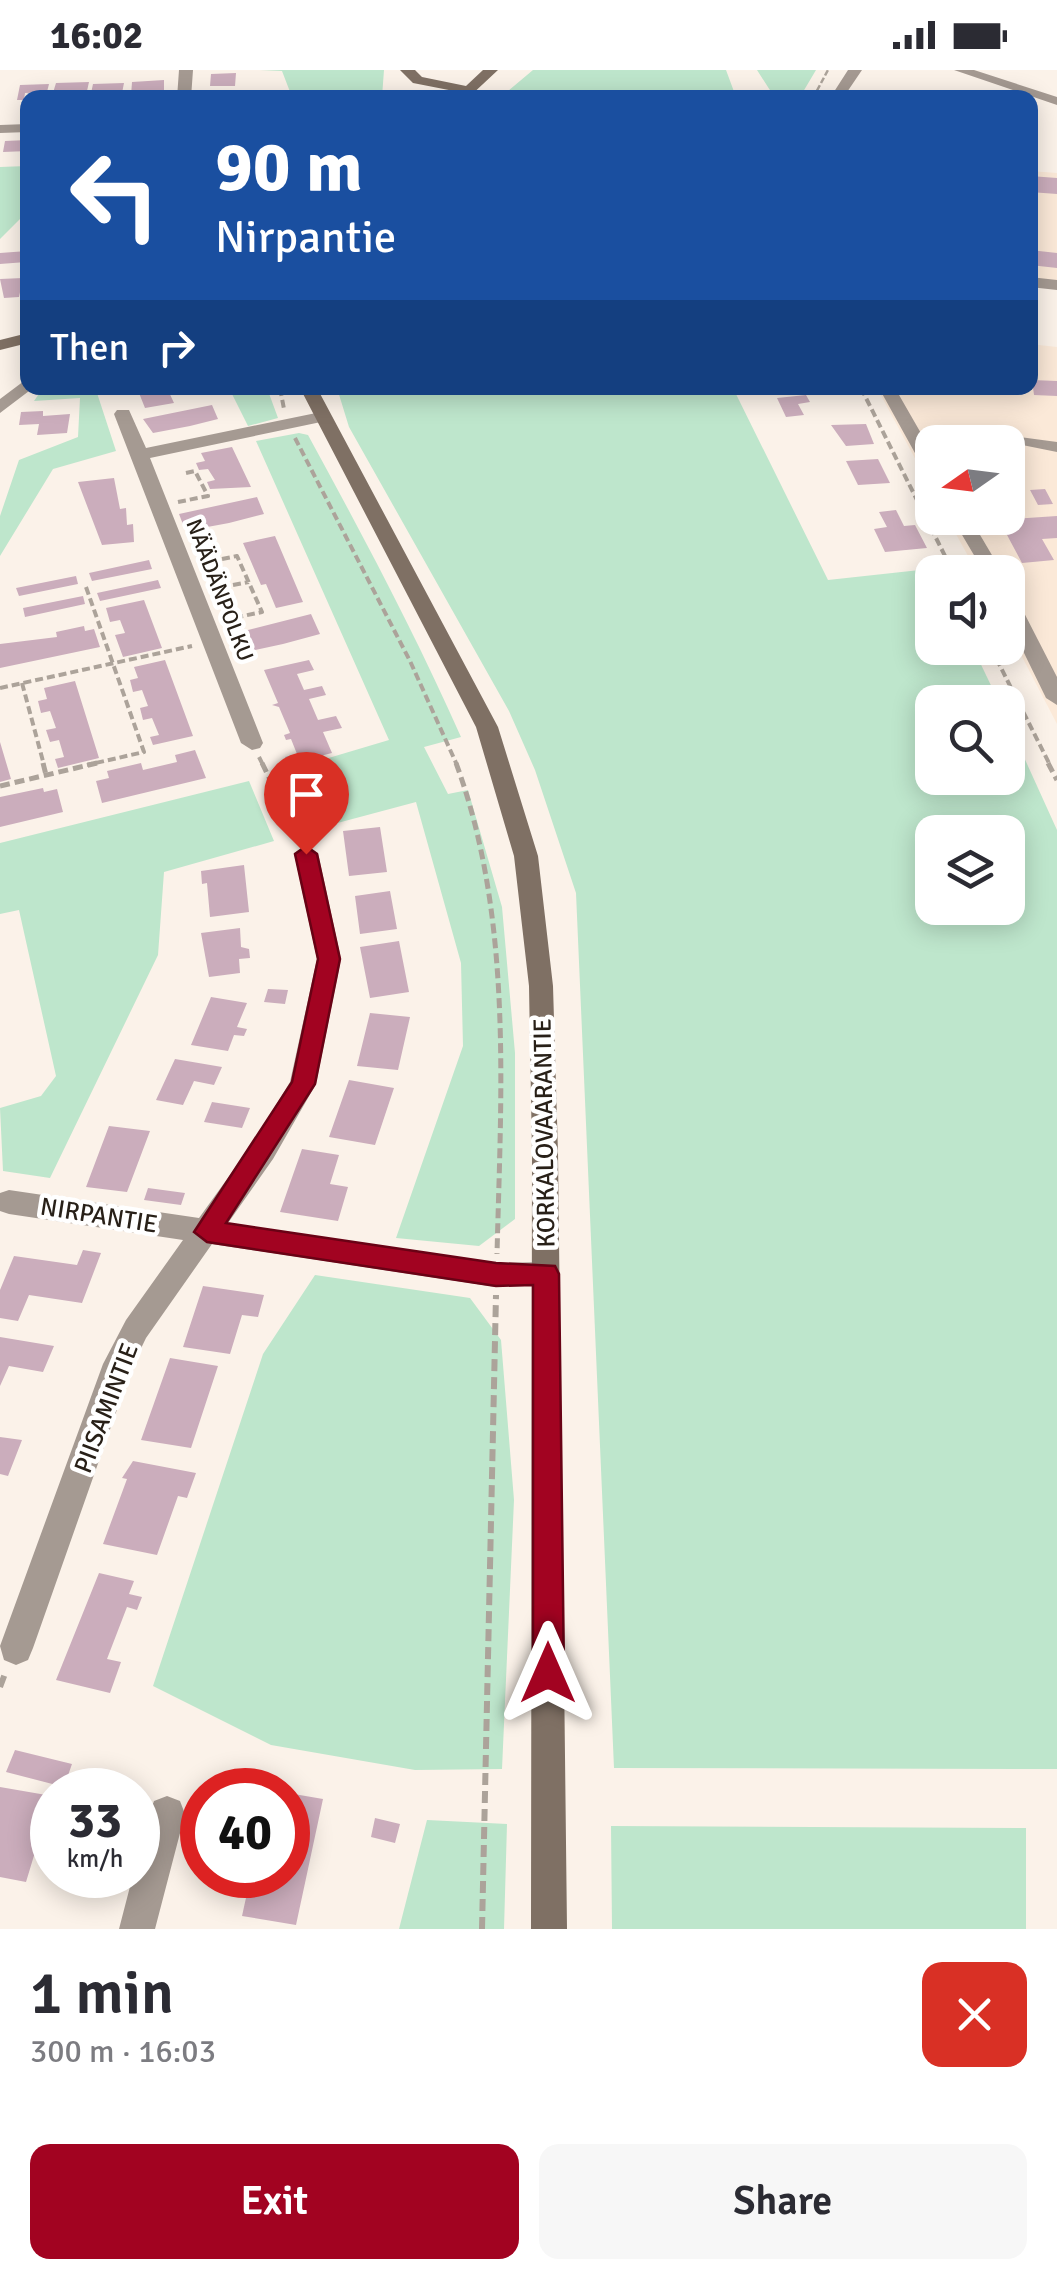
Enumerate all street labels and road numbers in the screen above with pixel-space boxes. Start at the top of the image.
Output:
street label: NÄÄDÄNPOLKU [180,515,260,665]
street label: KORKALOVAARANTIE [526,1018,562,1248]
street label: NIRPANTIE [38,1190,160,1240]
street label: PIISAMINTIE [67,1339,145,1477]

